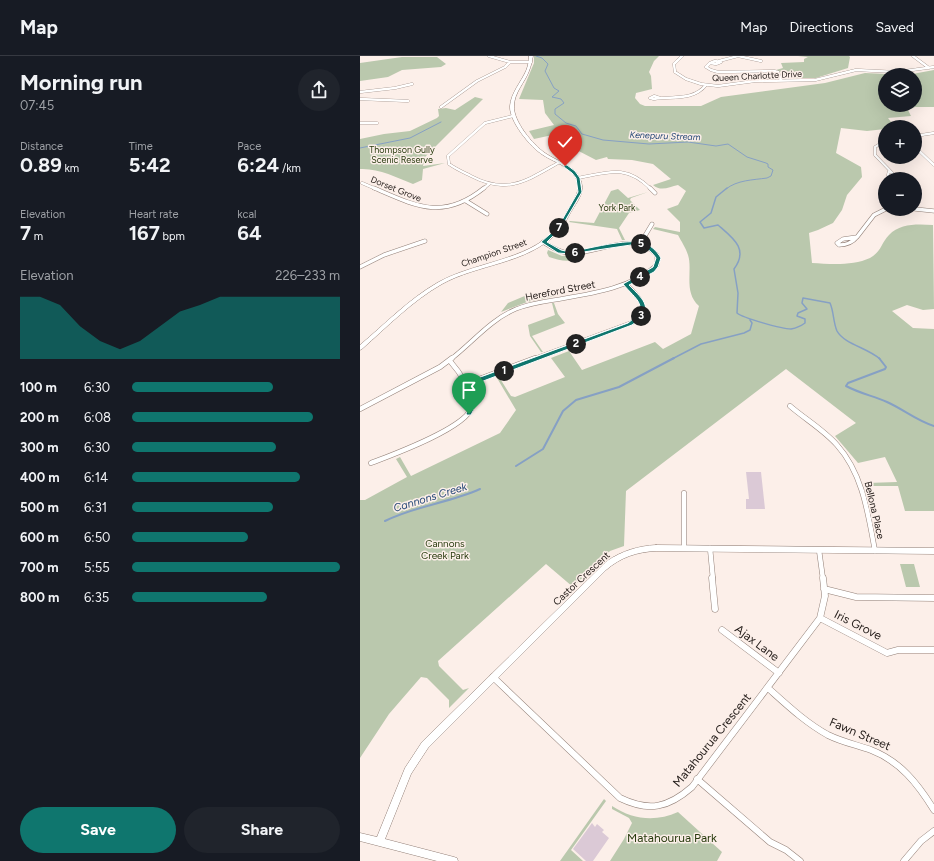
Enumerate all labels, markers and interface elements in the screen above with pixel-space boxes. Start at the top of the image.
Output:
text: Map [20,16,58,39]
text: Map [740,19,768,36]
text: Directions [790,19,853,36]
text: Saved [875,19,914,36]
street label: Queen Charlotte Drive [712,68,802,83]
map controls [878,68,922,216]
button: layers [878,68,922,112]
text: Morning run [20,69,143,96]
button: share [298,69,340,111]
text: 07:45 [20,98,54,113]
button: + [878,120,922,164]
pin [548,125,582,166]
water label: Kenepuru Stream [629,129,701,142]
icon: check [554,131,576,153]
text: Distance [20,140,63,153]
text: Time [129,140,153,153]
text: Pace [237,140,261,153]
park label: Thompson Gully Scenic Reserve [369,144,435,165]
text: 0.89 [20,153,62,177]
text: 5:42 [129,153,171,177]
text: 6:24 [237,153,279,177]
text: km [62,162,79,175]
text: /km [279,162,301,175]
button: − [878,172,922,216]
street label: Dorset Grove [369,173,423,204]
park label: York Park [599,202,636,213]
text: Elevation [20,208,65,221]
text: Heart rate [129,208,179,221]
text: kcal [237,208,257,221]
pin: 7 [549,218,569,238]
text: 7 [20,221,31,245]
text: 167 [129,221,160,245]
text: 64 [237,221,262,245]
text: 7 [556,221,562,234]
text: m [31,230,43,243]
text: bpm [160,230,185,243]
pin: 5 [631,234,651,254]
street label: Champion Street [460,236,529,269]
text: 5 [638,237,644,250]
pin: 6 [565,243,585,263]
text: 6 [572,246,578,259]
pin: 4 [630,267,650,287]
text: Elevation [20,268,73,283]
text: 226–233 m [275,268,340,283]
text: 4 [637,270,643,283]
street label: Hereford Street [524,277,596,304]
pin: 3 [631,306,651,326]
text: 3 [638,309,644,322]
pin: 2 [566,334,586,354]
text: 2 [573,337,579,350]
pin: 1 [494,361,514,381]
text: 1 [502,364,506,377]
pin [452,373,486,414]
icon: arrive [458,379,480,401]
text: 100 m [20,380,57,395]
text: 6:30 [84,380,110,395]
text: 200 m [20,410,59,425]
text: 6:08 [84,410,111,425]
text: 300 m [20,440,59,455]
text: 6:30 [84,440,110,455]
text: 400 m [20,470,60,485]
text: 6:14 [84,470,108,485]
water label: Cannons Creek [392,480,469,515]
street label: Bellona Place [862,480,888,541]
text: 500 m [20,500,59,515]
text: 6:31 [84,500,107,515]
text: 600 m [20,530,59,545]
text: 6:50 [84,530,110,545]
park label: Cannons Creek Park [421,537,469,562]
street label: Castor Crescent [550,548,613,608]
text: 700 m [20,560,59,575]
text: 5:55 [84,560,110,575]
text: 800 m [20,590,59,605]
text: 6:35 [84,590,109,605]
street label: Iris Grove [832,607,884,643]
street label: Ajax Lane [732,622,782,664]
street label: Matahourua Crescent [670,690,754,790]
street label: Fawn Street [827,715,893,753]
button: Save [20,807,176,853]
button: Share [184,807,340,853]
park label: Matahourua Park [627,831,717,845]

